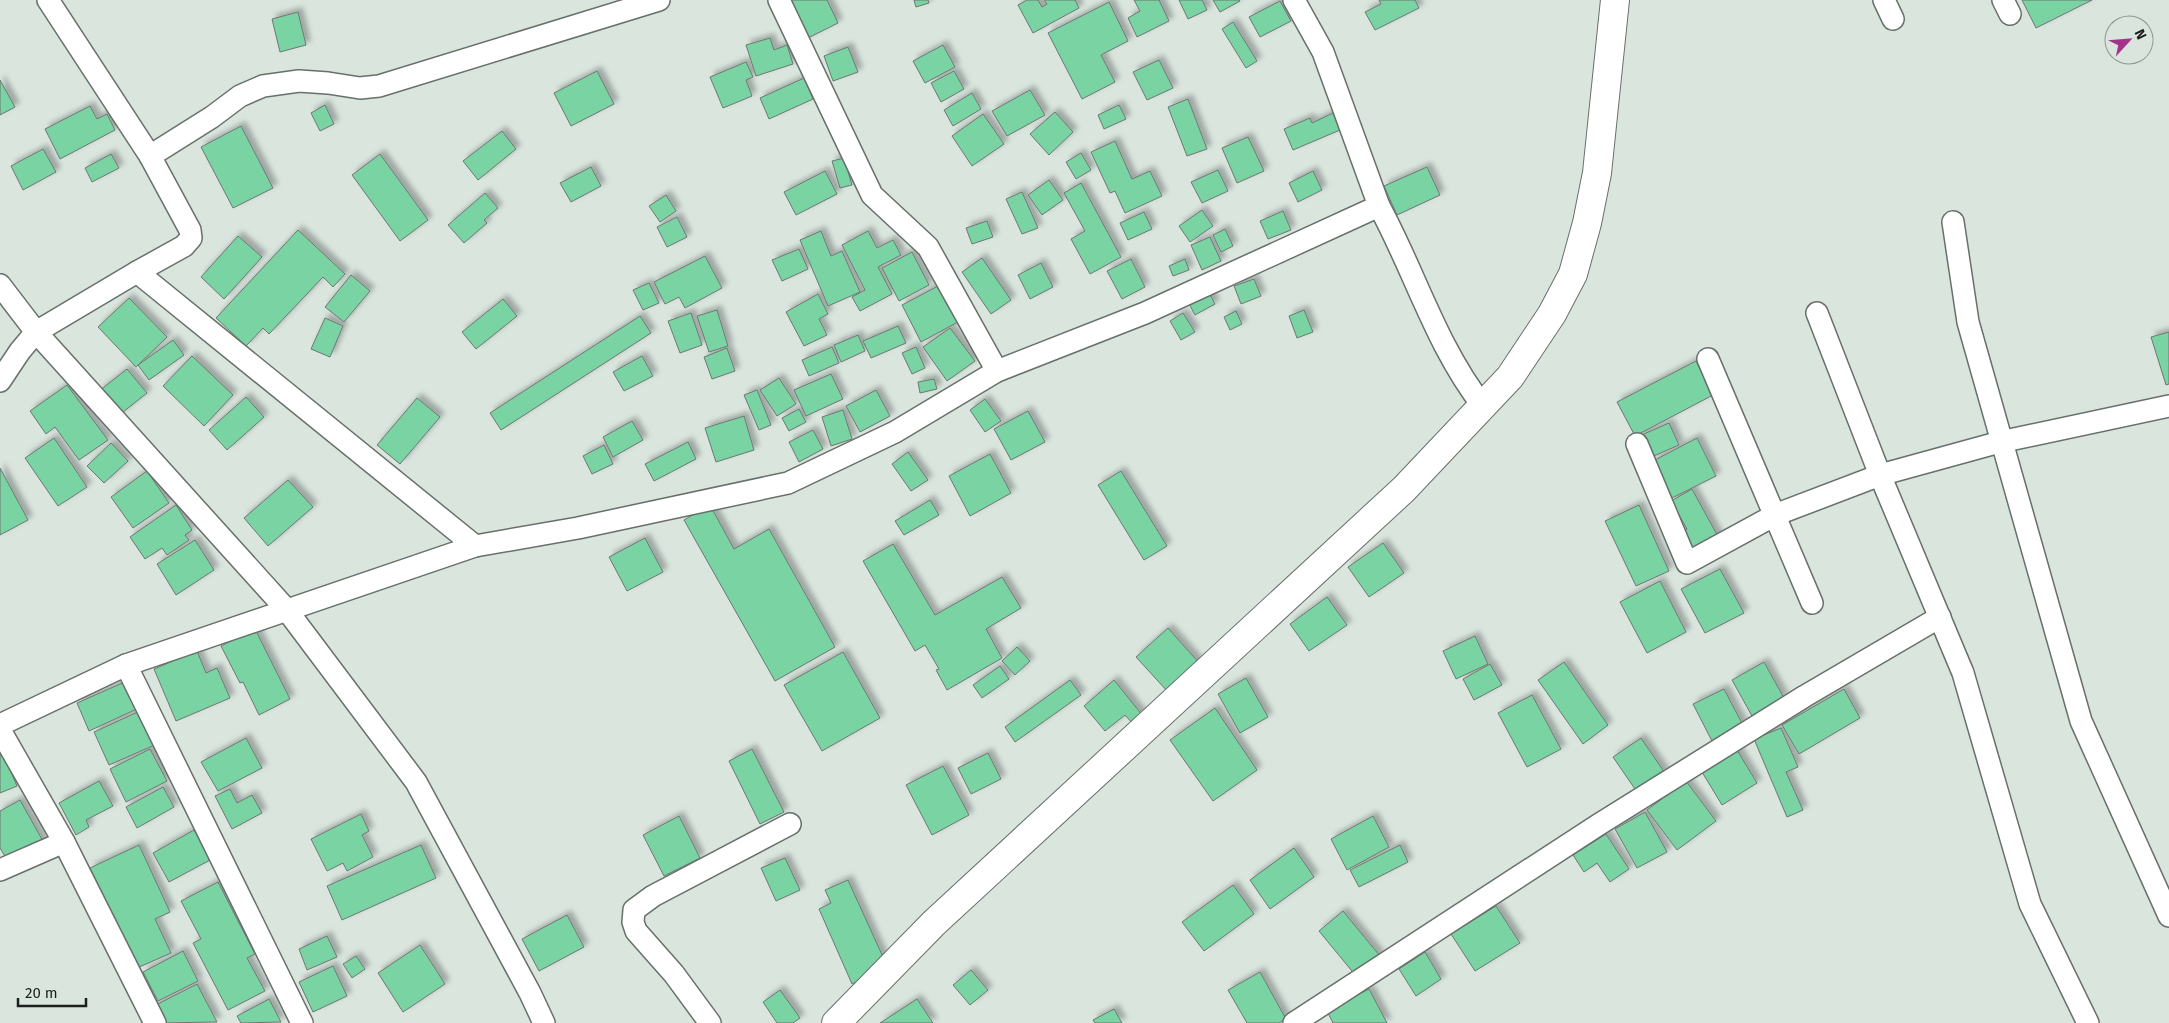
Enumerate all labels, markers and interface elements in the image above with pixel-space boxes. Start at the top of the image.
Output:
north arrow [2104,15,2154,65]
text: N [2131,27,2150,42]
scale bar [18,976,85,1008]
text: 20 m [25,984,58,1002]

